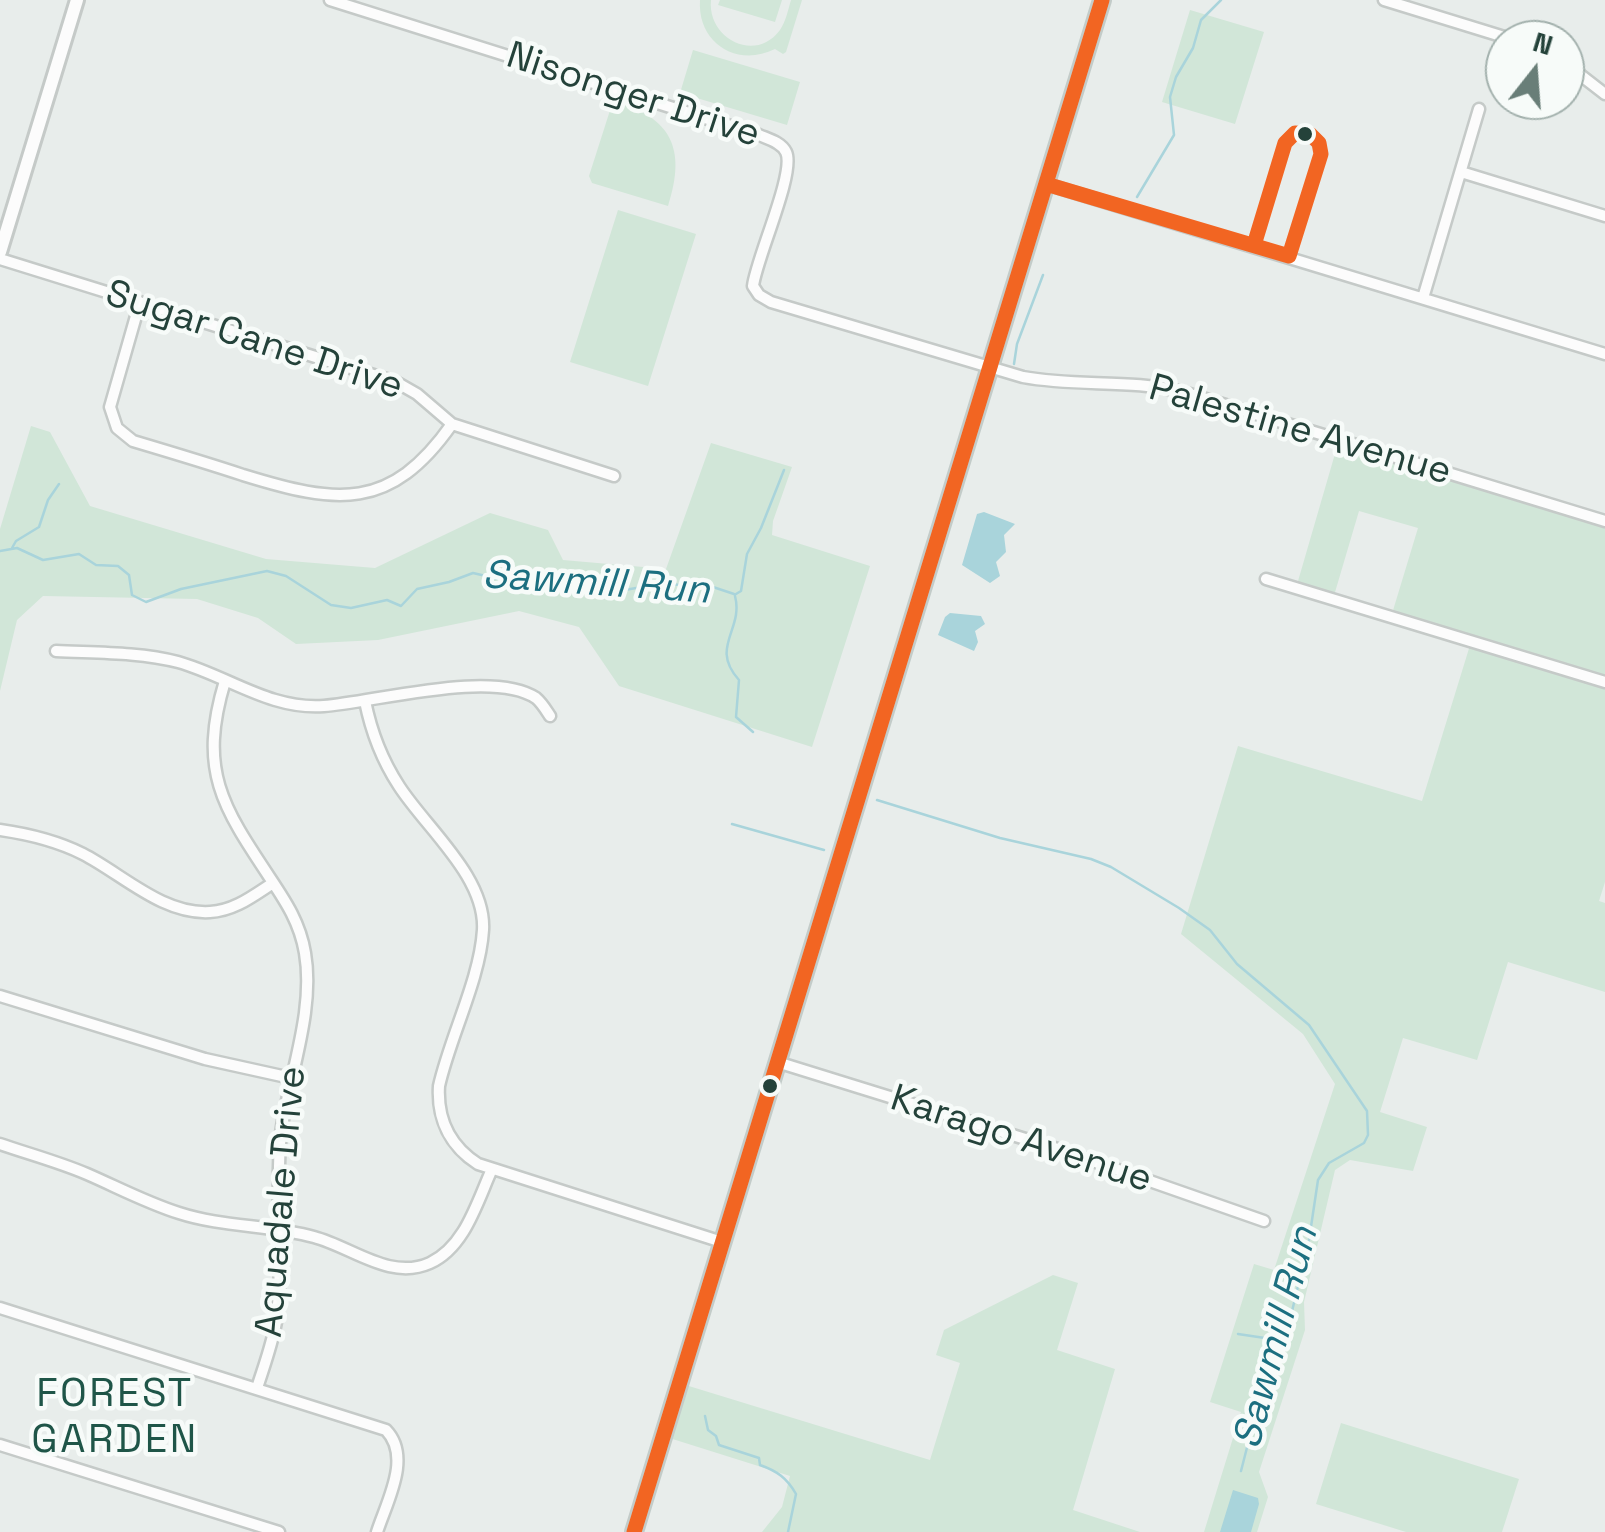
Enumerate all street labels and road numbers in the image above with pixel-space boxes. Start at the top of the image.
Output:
street label: Nisonger Drive [501,34,765,158]
street label: Sugar Cane Drive [100,271,408,411]
street label: Palestine Avenue [1144,366,1456,496]
street label: Aquadale Drive [247,1065,317,1339]
street label: Karago Avenue [885,1076,1157,1204]

